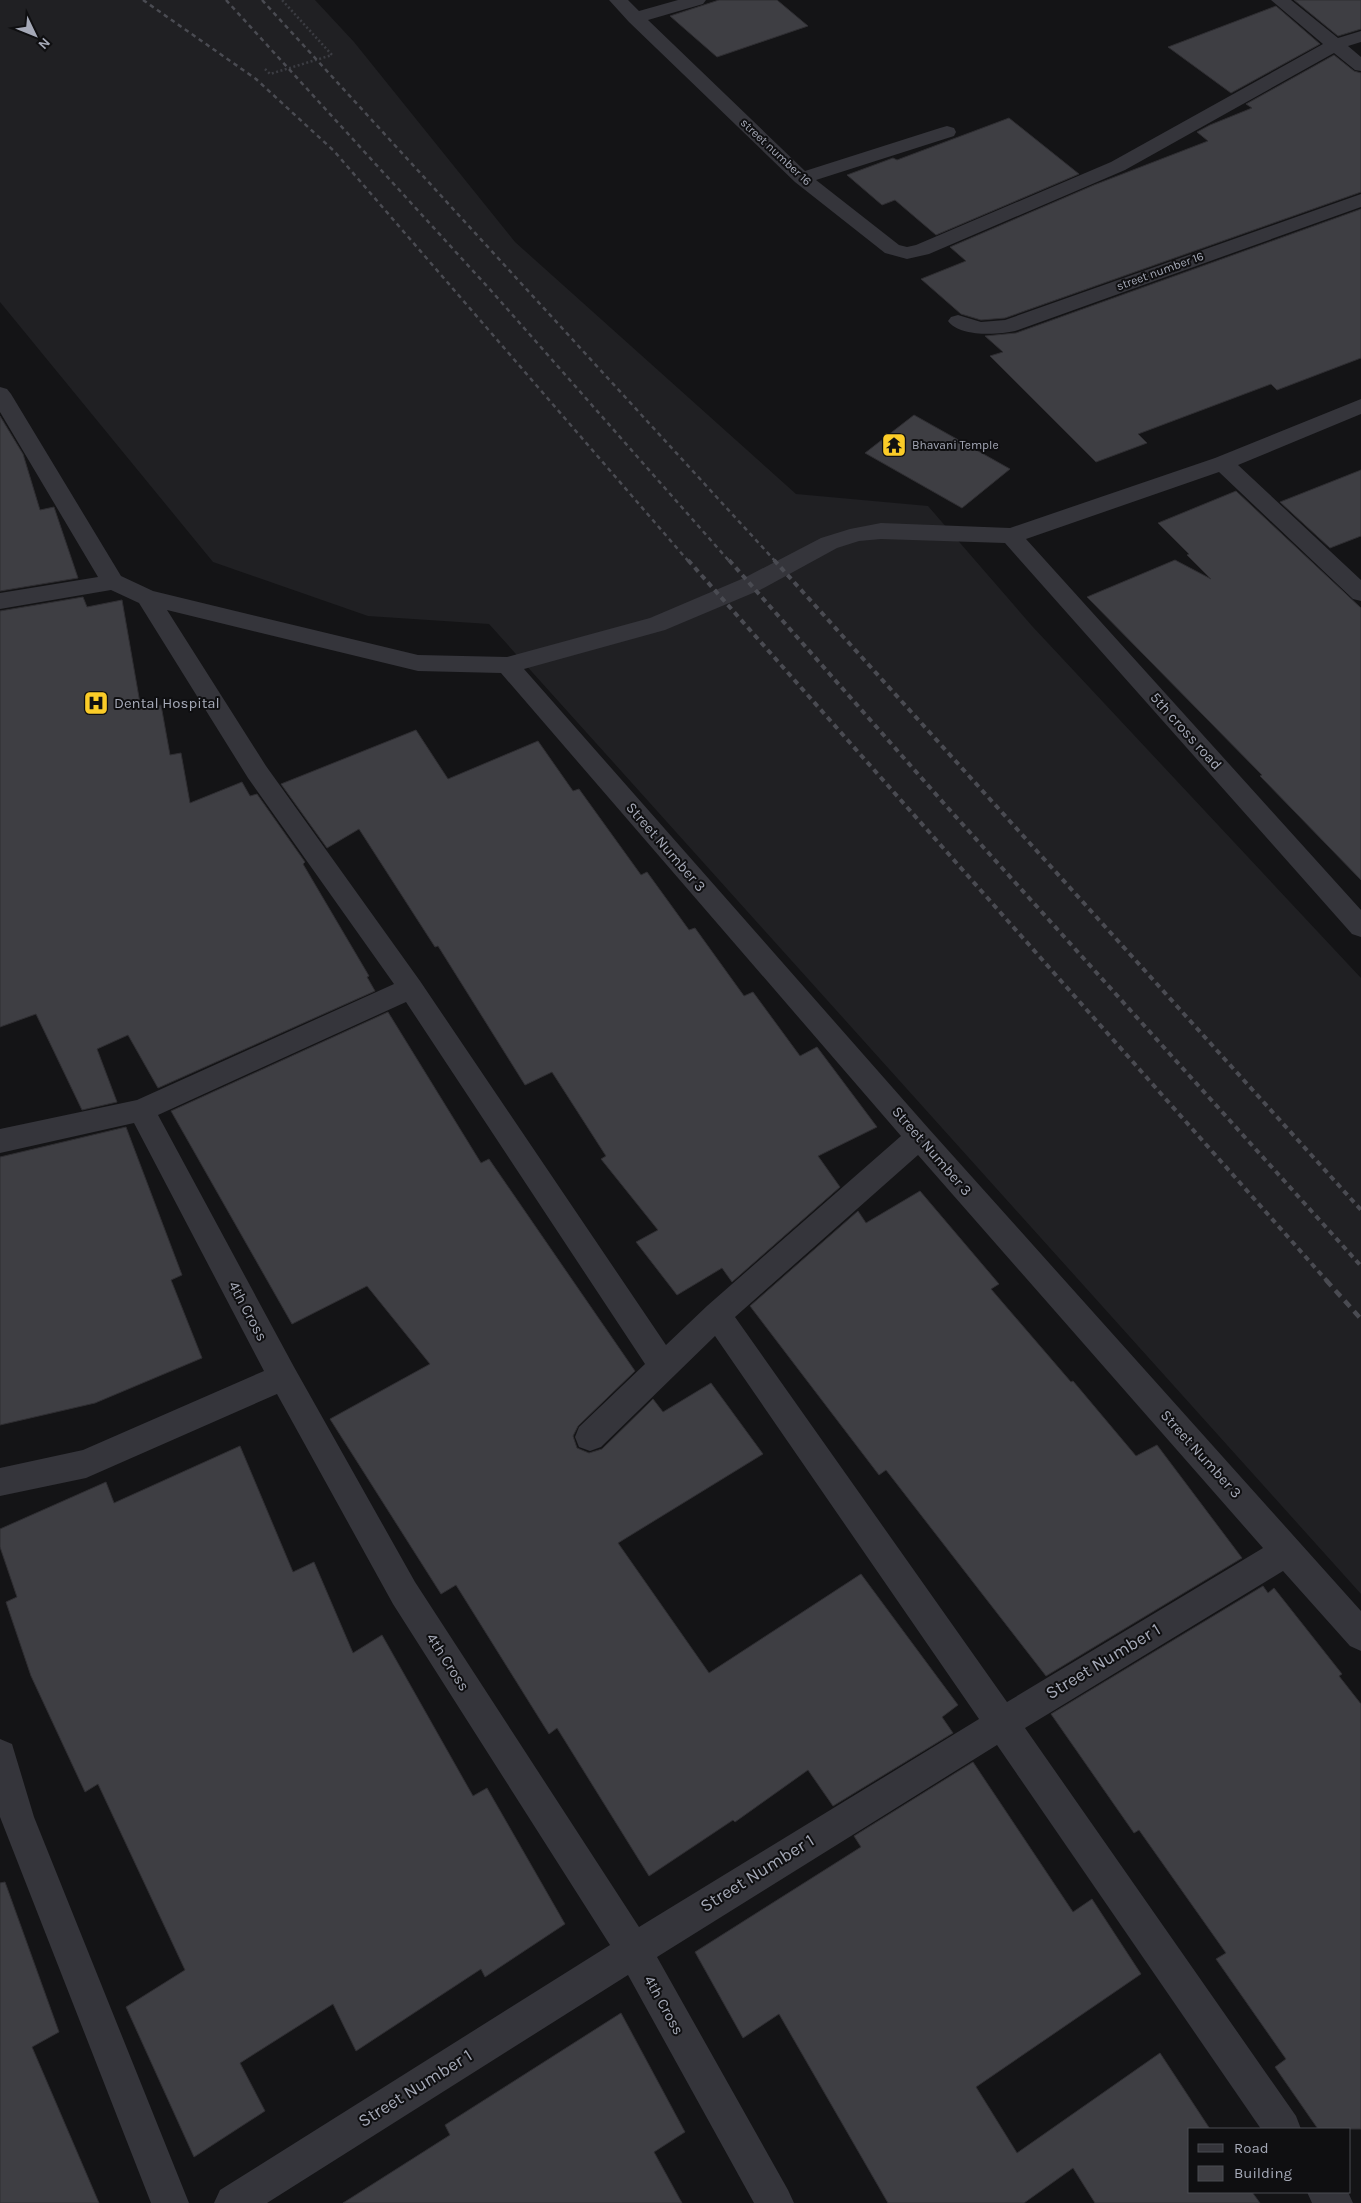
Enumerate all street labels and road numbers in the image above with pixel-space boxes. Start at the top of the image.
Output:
street label: street number 16 [738,116,814,189]
street label: street number 16 [1114,249,1206,293]
street label: 5th cross road [1146,688,1226,774]
street label: Street Number 3 [622,799,710,895]
street label: Street Number 3 [888,1103,976,1199]
street label: 4th Cross [225,1278,271,1344]
street label: Street Number 3 [1157,1406,1245,1502]
street label: Street Number 1 [1041,1618,1165,1704]
street label: 4th Cross [423,1630,473,1694]
street label: Street Number 1 [696,1829,818,1917]
street label: 4th Cross [640,1972,688,2038]
street label: Street Number 1 [354,2044,476,2132]

